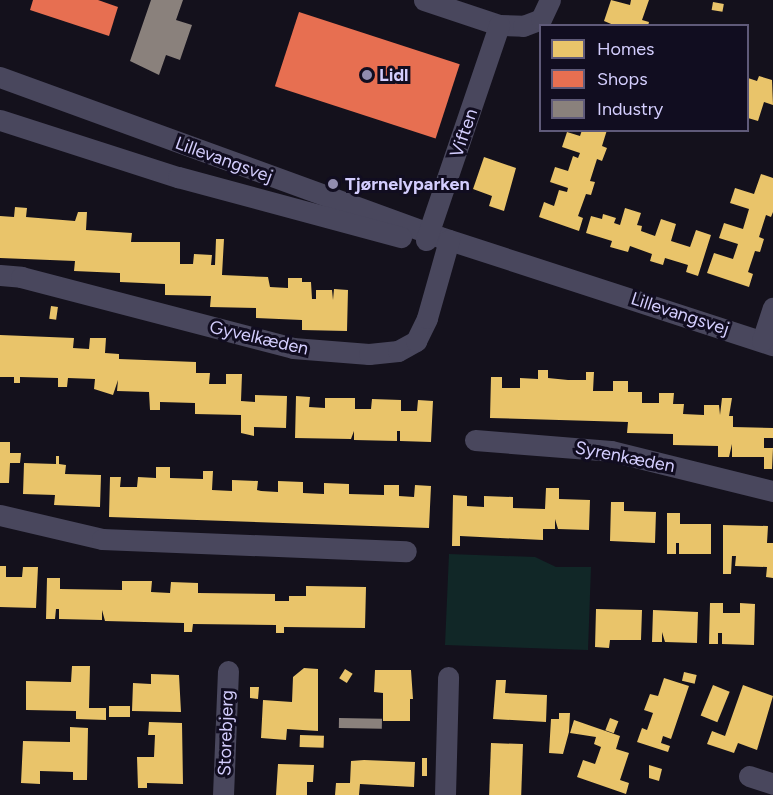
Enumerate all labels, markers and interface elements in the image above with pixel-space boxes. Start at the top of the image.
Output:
legend [539,24,749,132]
text: Homes [597,38,655,60]
place label: Lidl [379,64,409,86]
marker: Lidl [360,68,374,82]
text: Shops [597,68,648,90]
text: Industry [597,98,663,120]
street label: Viften [446,106,482,160]
street label: Lillevangsvej [172,132,276,188]
place label: Tjørnelyparken [345,173,470,195]
marker: Tjørnelyparken [326,177,340,191]
street label: Lillevangsvej [628,288,732,340]
street label: Gyvelkæden [207,316,311,360]
street label: Syrenkæden [573,437,677,477]
street label: Storebjerg [214,690,238,776]

